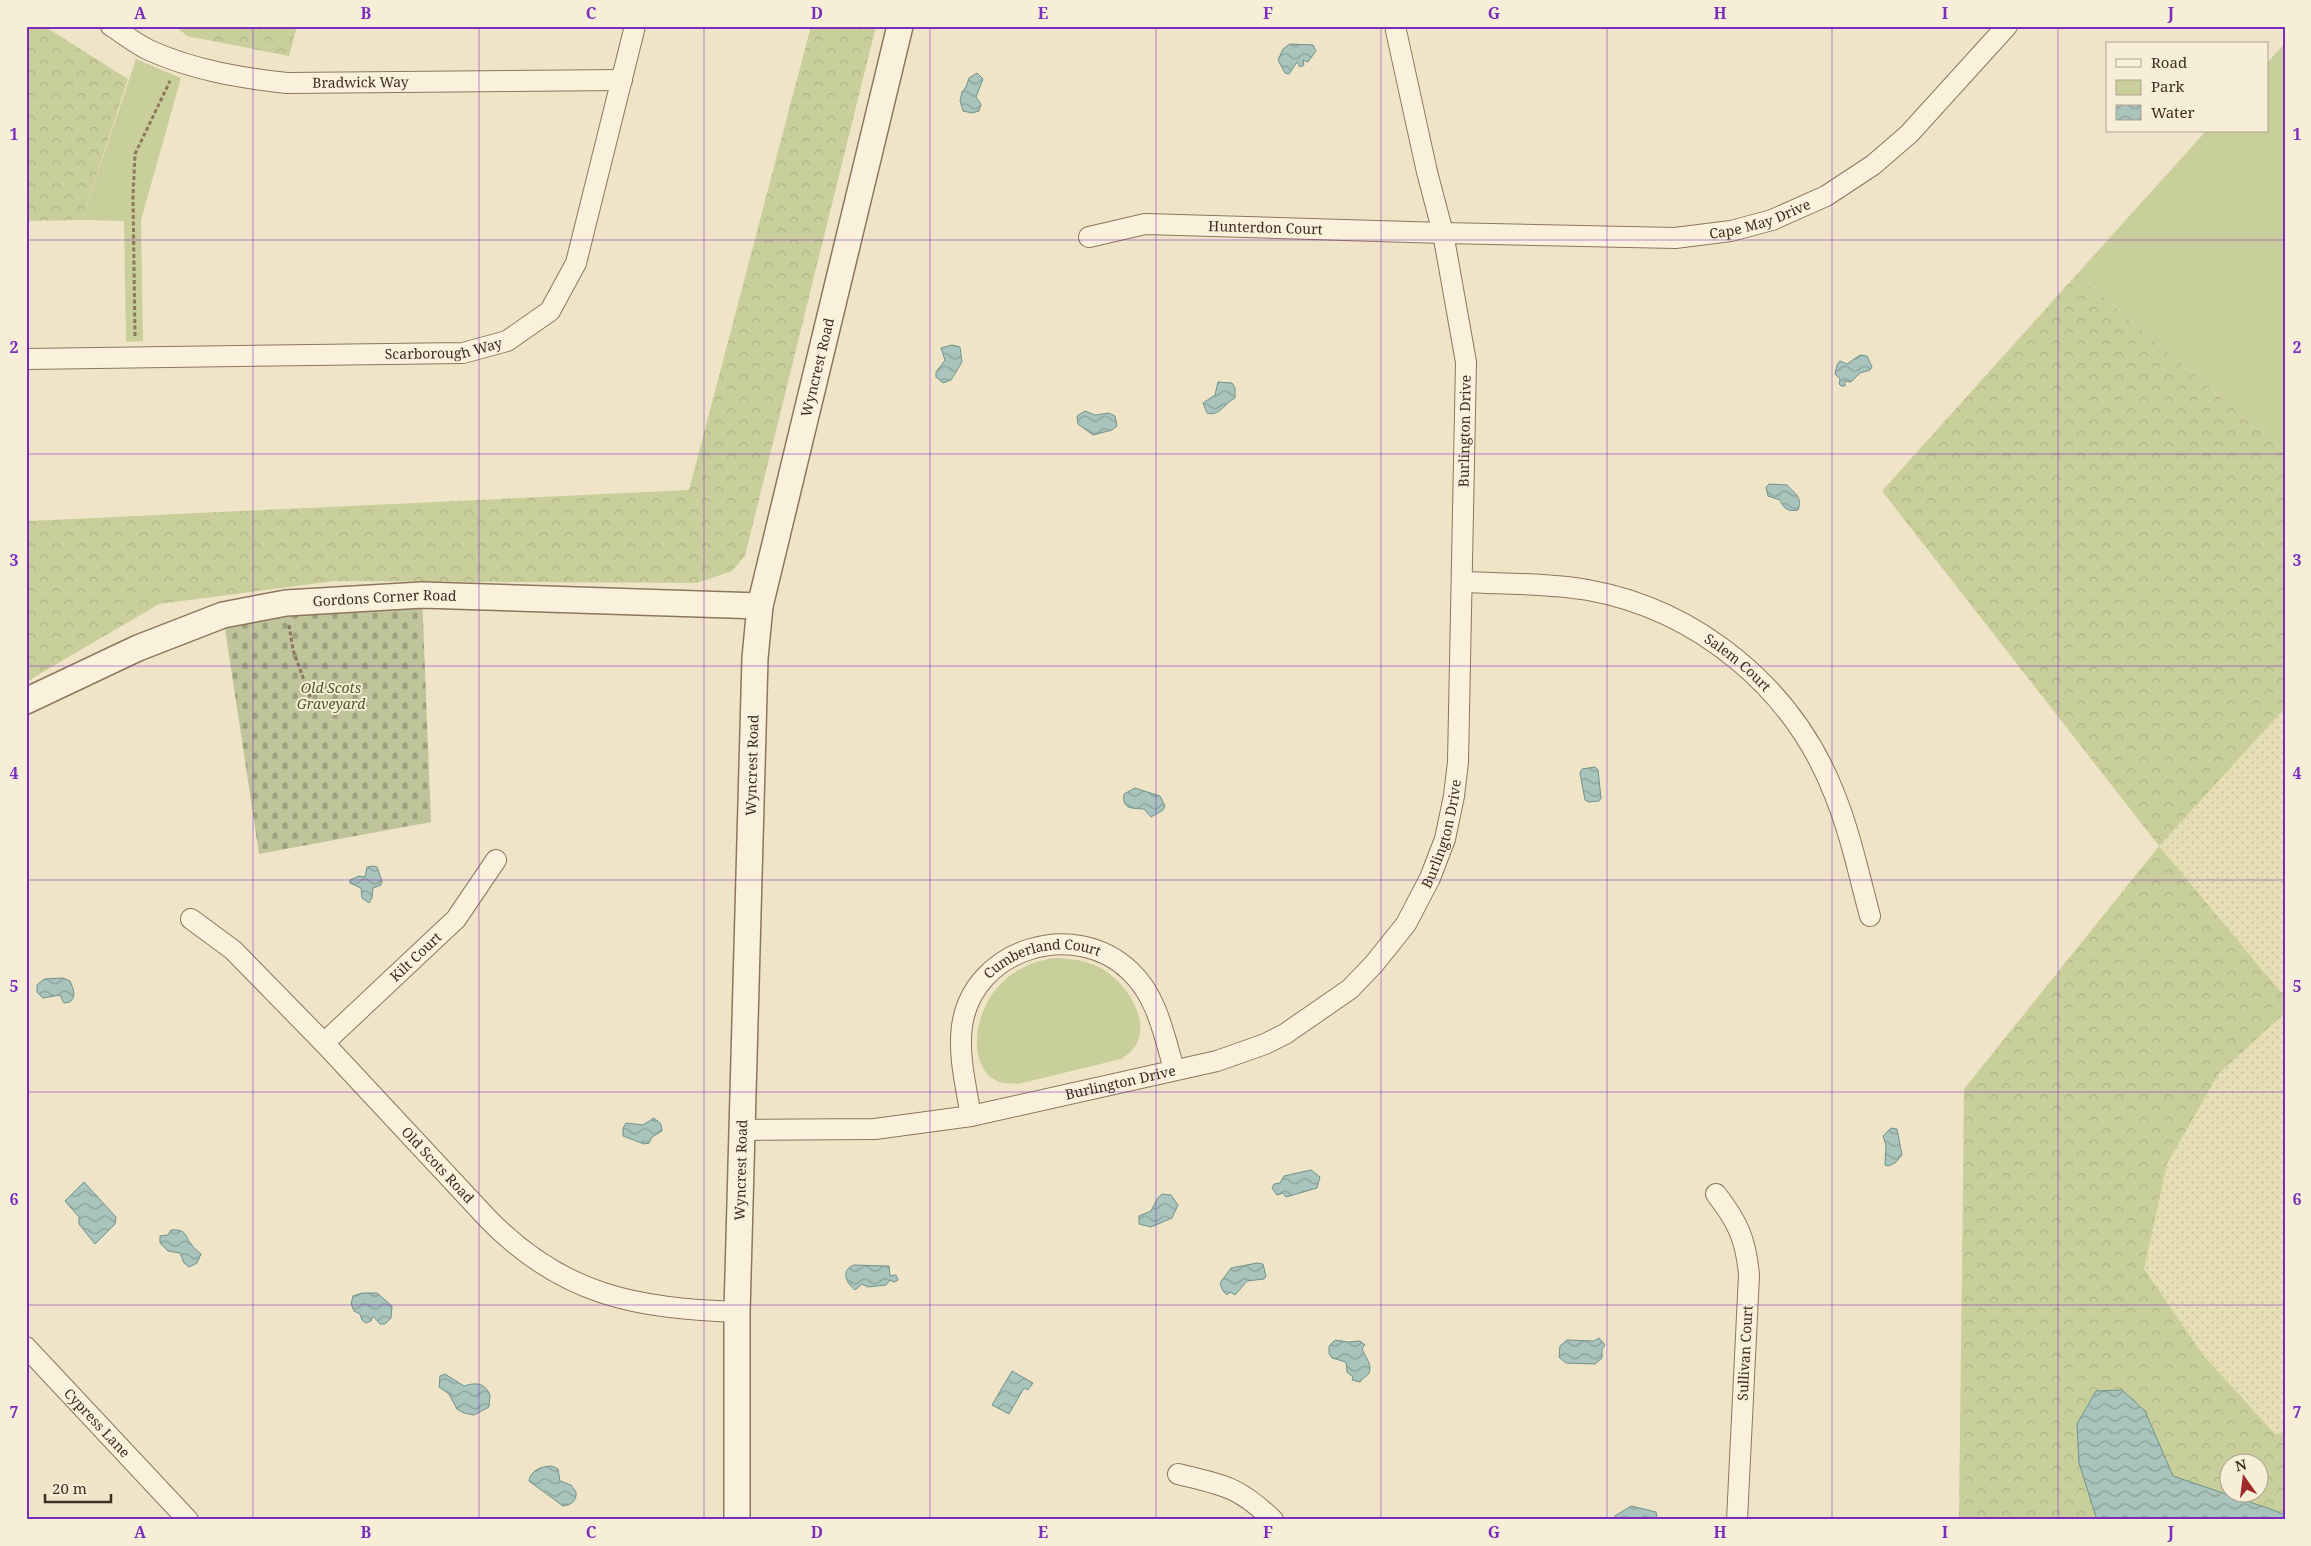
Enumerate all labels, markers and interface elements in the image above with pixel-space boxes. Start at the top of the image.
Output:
text: A [134,2,147,24]
text: B [361,2,372,24]
text: C [586,2,597,24]
text: D [811,2,823,24]
text: E [1038,2,1048,24]
text: F [1263,2,1273,24]
text: G [1488,2,1500,24]
text: H [1713,2,1727,24]
text: I [1942,2,1948,24]
text: J [2167,2,2175,24]
legend [2106,42,2268,132]
text: Road [2151,52,2187,72]
street label: Bradwick Way [312,72,409,92]
text: Park [2151,76,2185,96]
text: Water [2151,102,2194,122]
text: 1 [9,123,19,145]
text: 1 [2292,123,2302,145]
street label: Cape May Drive [1708,194,1813,243]
street label: Hunterdon Court [1208,216,1323,238]
street label: Wyncrest Road [796,315,838,419]
street label: Scarborough Way [385,333,504,363]
text: 2 [9,336,19,358]
text: 2 [2292,336,2302,358]
street label: Burlington Drive [1453,375,1475,488]
text: 3 [9,549,19,571]
text: 3 [2292,549,2302,571]
street label: Gordons Corner Road [312,585,457,610]
street label: Salem Court [1701,629,1776,695]
park label: Old Scots Graveyard [297,678,366,713]
street label: Wyncrest Road [741,714,762,816]
text: 4 [9,762,19,784]
text: 4 [2292,762,2302,784]
street label: Burlington Drive [1416,778,1465,891]
street label: Kilt Court [386,927,445,985]
street label: Cumberland Court [979,934,1104,983]
text: 5 [9,975,19,997]
text: 5 [2292,975,2302,997]
street label: Burlington Drive [1063,1061,1177,1104]
street label: Wyncrest Road [730,1119,751,1221]
street label: Old Scots Road [398,1122,479,1207]
text: 6 [9,1188,19,1210]
text: 6 [2292,1188,2302,1210]
street label: Sullivan Court [1733,1305,1756,1401]
street label: Cypress Lane [60,1384,135,1461]
text: 7 [9,1401,19,1423]
text: 7 [2292,1401,2302,1423]
north arrow [2218,1454,2268,1504]
text: N [2233,1454,2248,1475]
scale bar [45,1471,111,1503]
text: 20 m [52,1478,87,1498]
text: A [134,1521,147,1543]
text: B [361,1521,372,1543]
text: C [586,1521,597,1543]
text: D [811,1521,823,1543]
text: E [1038,1521,1048,1543]
text: F [1263,1521,1273,1543]
text: G [1488,1521,1500,1543]
text: H [1713,1521,1727,1543]
text: I [1942,1521,1948,1543]
text: J [2167,1521,2175,1543]

